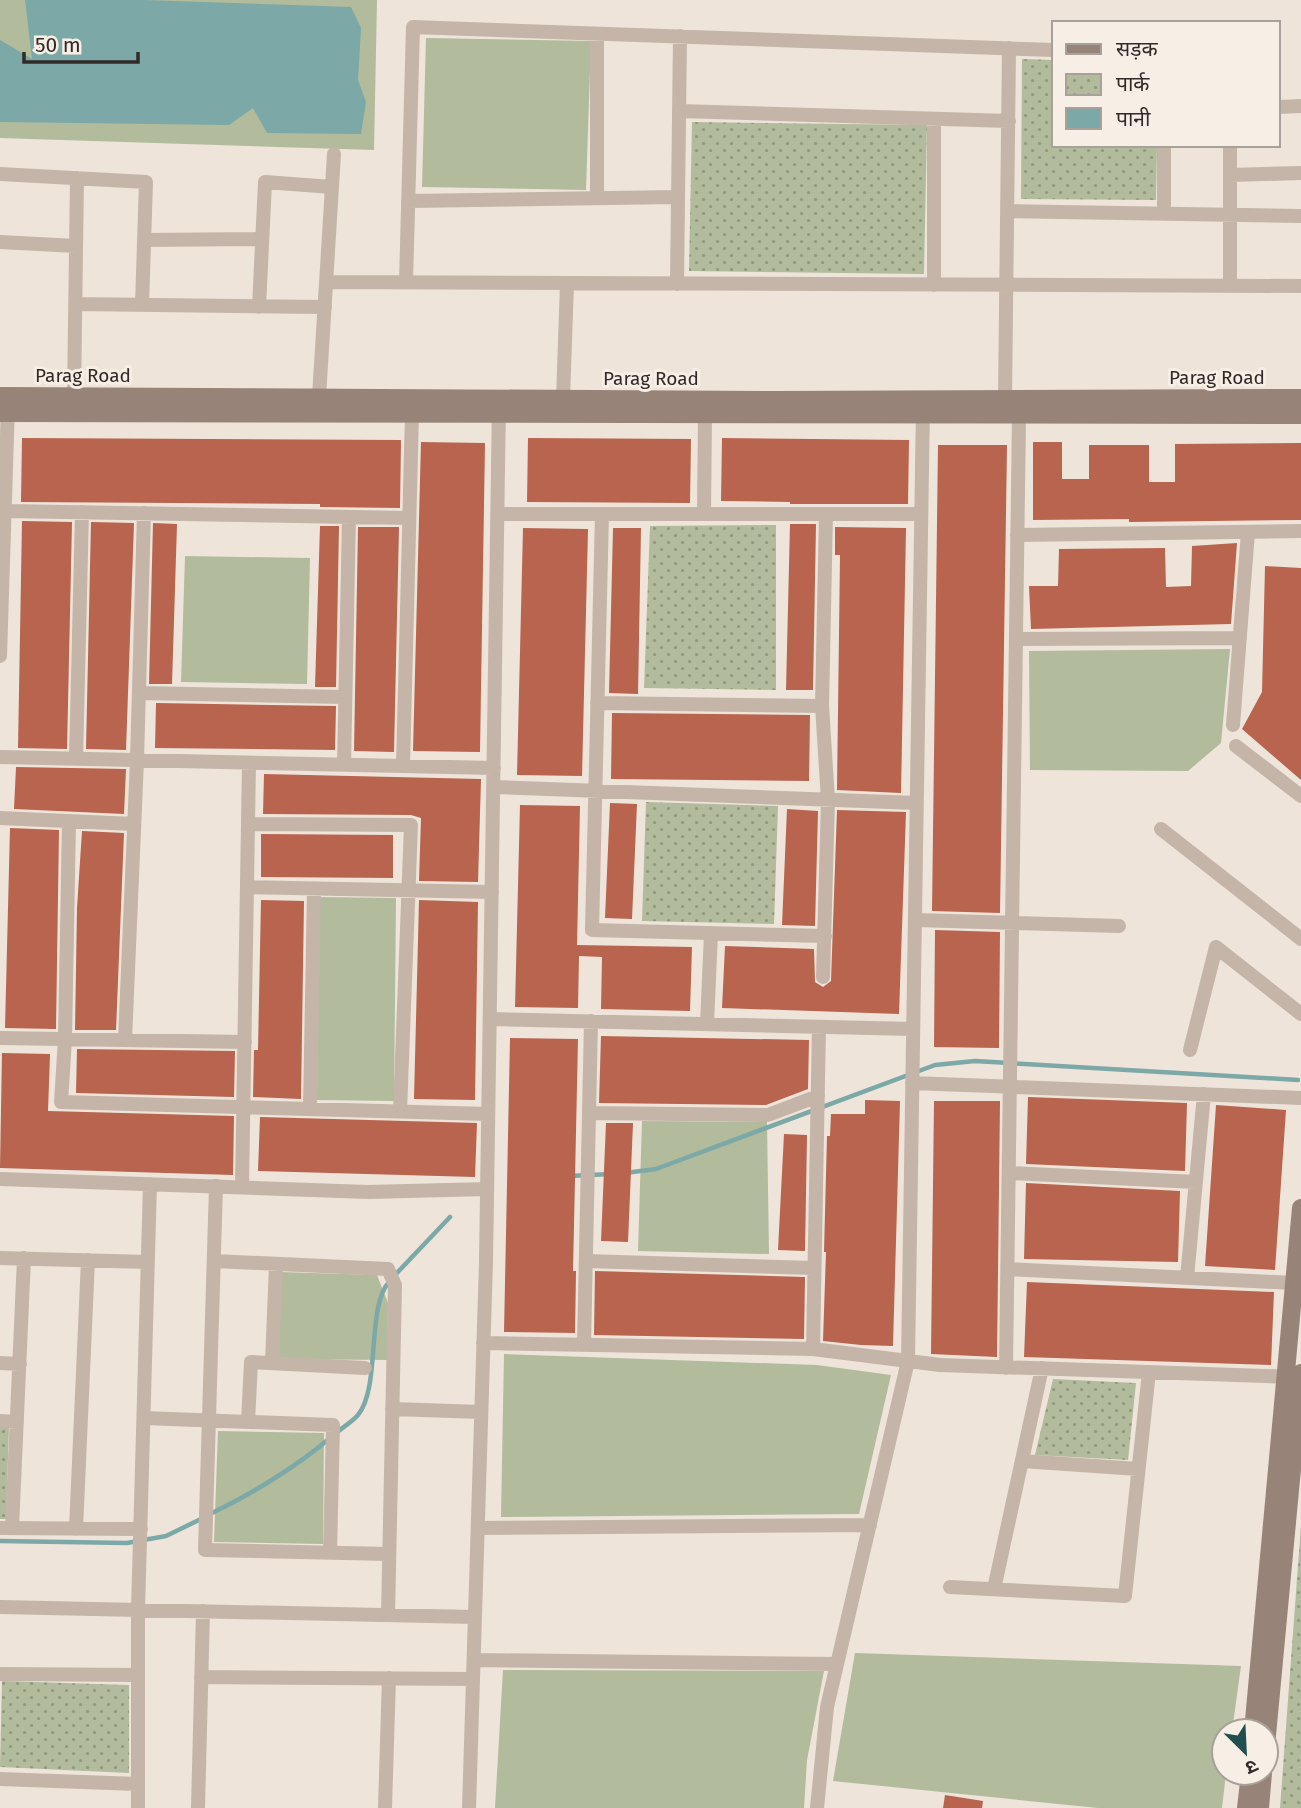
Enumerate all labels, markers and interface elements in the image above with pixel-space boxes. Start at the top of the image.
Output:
scale bar [24,21,138,65]
legend [1052,21,1280,147]
text: 50 m [35,32,81,58]
text: सड़क [1116,36,1158,62]
text: पार्क [1116,71,1150,97]
text: पानी [1116,106,1151,132]
street label: Parag Road [35,364,131,387]
street label: Parag Road [1169,366,1265,389]
street label: Parag Road [603,367,699,390]
north arrow [1210,1717,1280,1787]
text: उ [1241,1754,1261,1780]

